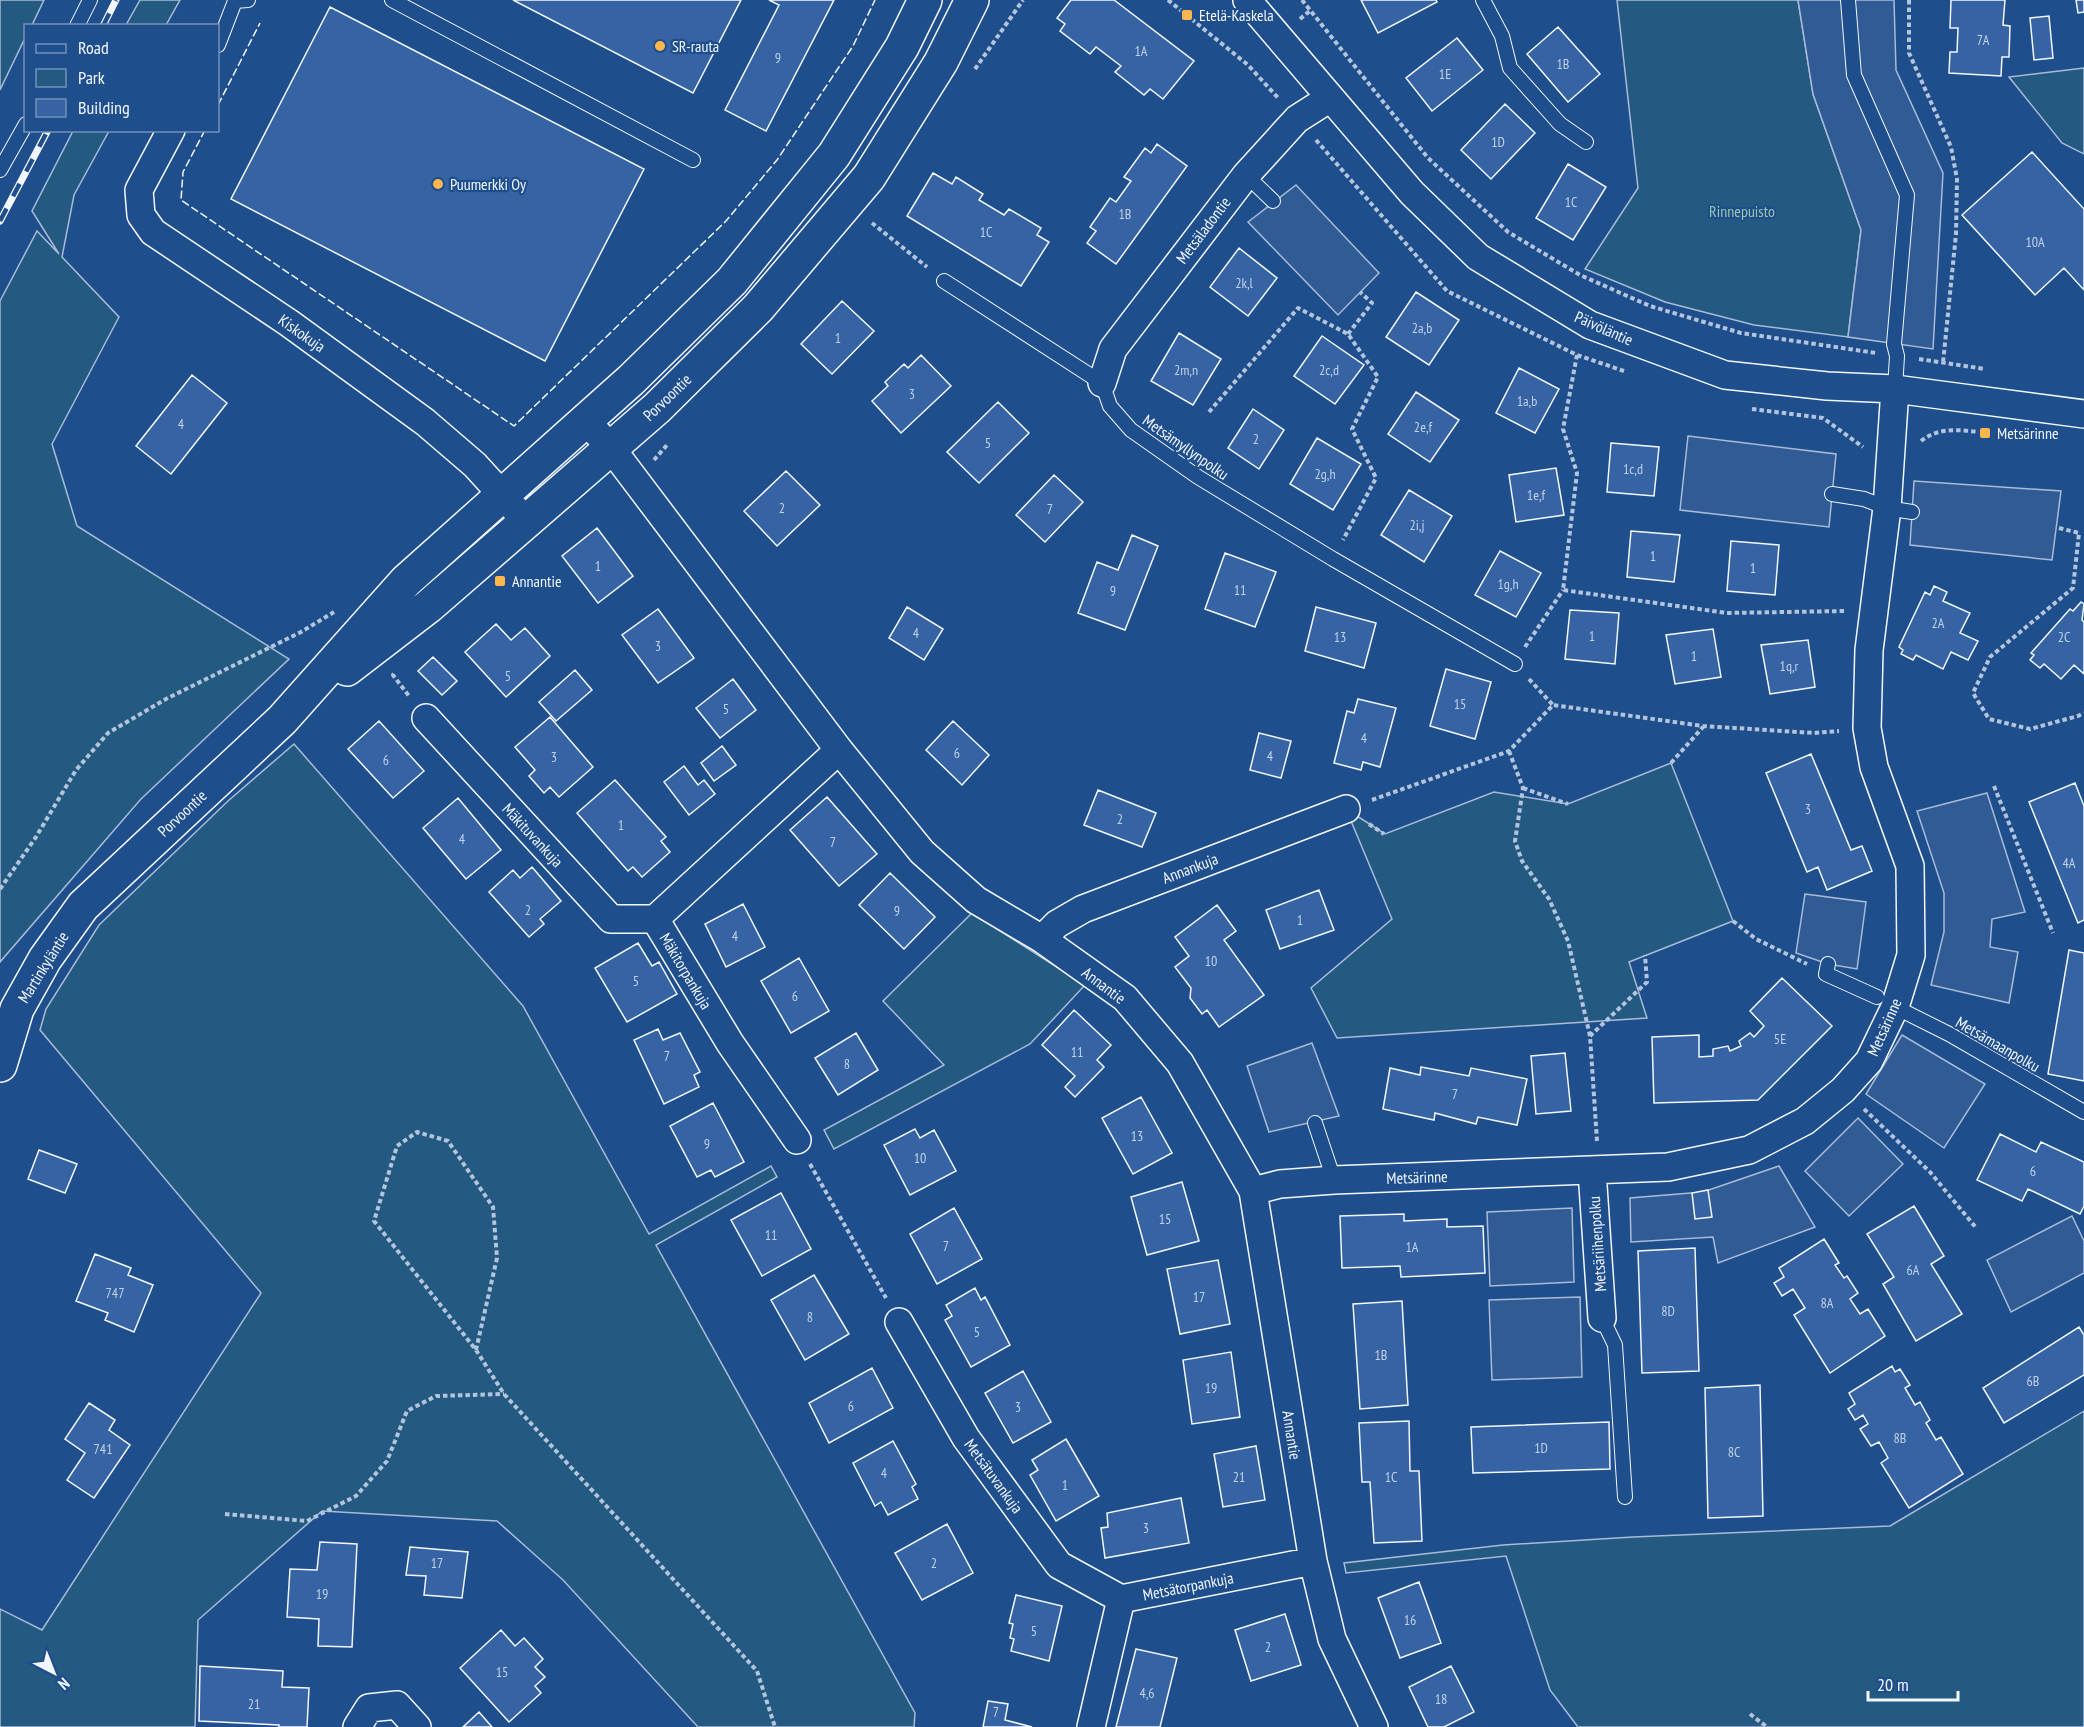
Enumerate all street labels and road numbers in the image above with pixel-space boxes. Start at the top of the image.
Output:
street label: Metsäladontie [1171,193,1235,267]
street label: Päivöläntie [1572,306,1636,350]
street label: Kiskokuja [275,310,329,356]
street label: Porvoontie [639,369,695,425]
street label: Metsämyllynpolku [1139,410,1233,484]
street label: Porvoontie [153,785,211,841]
street label: Mäkituvankuja [498,799,568,871]
street label: Annankuja [1159,848,1221,888]
street label: Martinkyläntie [13,928,73,1006]
street label: Mäkitorpankuja [655,929,717,1013]
street label: Annantie [1078,962,1130,1008]
street label: Metsärinne [1862,995,1906,1059]
street label: Metsämaanpolku [1952,1012,2044,1076]
street label: Metsärinne [1386,1166,1448,1188]
street label: Metsäriihenpolku [1584,1195,1610,1292]
street label: Annantie [1278,1409,1306,1461]
street label: Metsätuvankuja [960,1435,1028,1517]
street label: Metsätorpankuja [1141,1567,1235,1605]

